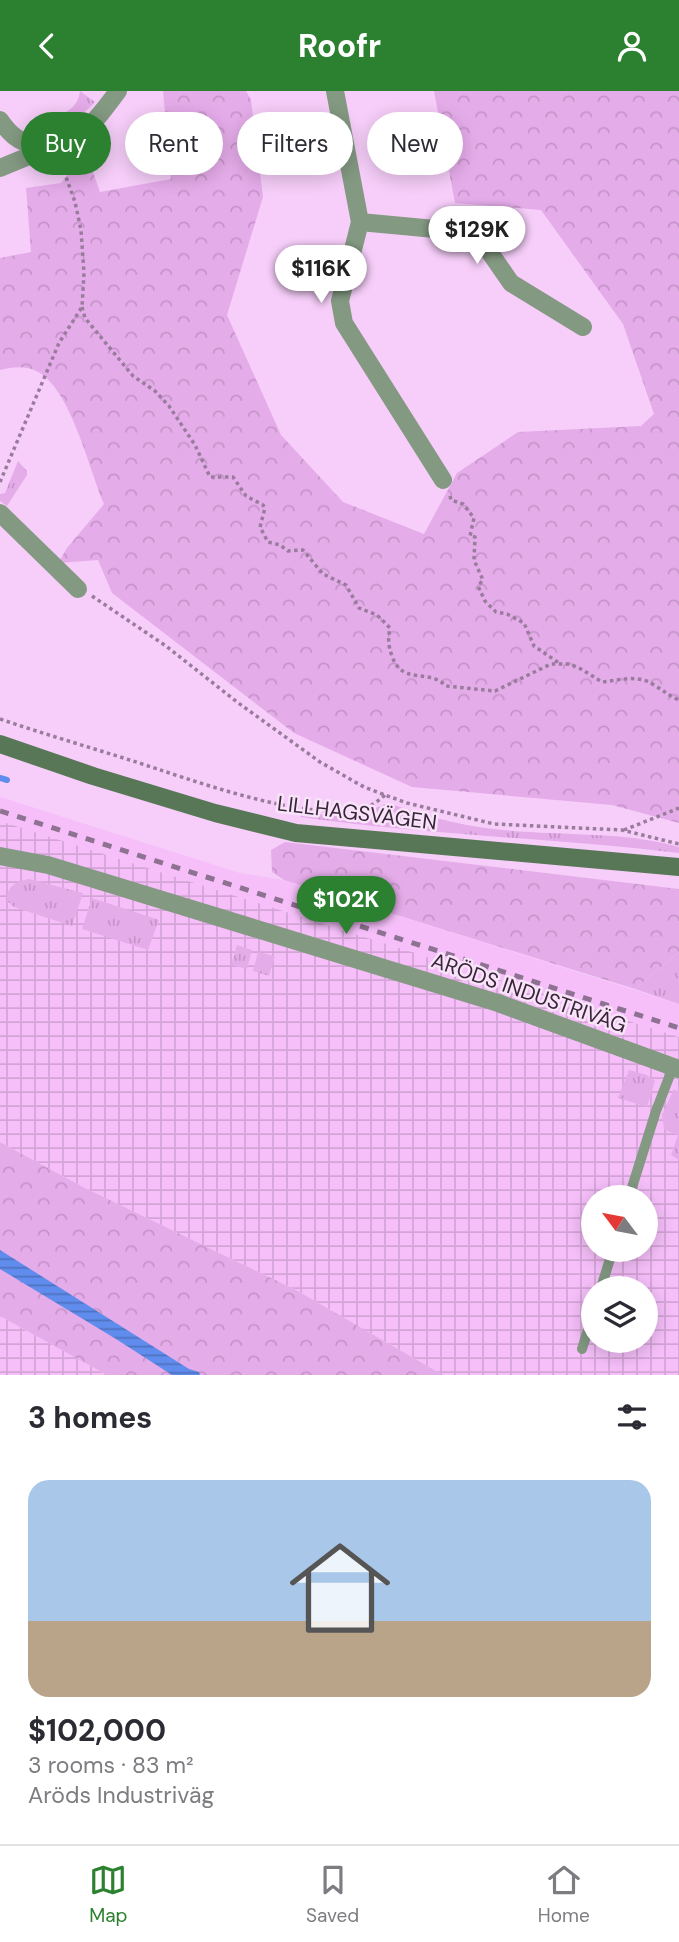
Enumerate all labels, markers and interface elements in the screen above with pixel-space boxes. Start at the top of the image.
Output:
text: Roofr [298,25,381,67]
icon: back [28,27,66,65]
icon: person [613,27,651,65]
chip: Buy [21,112,111,175]
chip: Rent [125,112,223,175]
chip: Filters [237,112,353,175]
chip: New [367,112,463,175]
pin: $129K [428,207,526,266]
text: $129K [444,214,510,244]
pin: $116K [272,245,370,305]
text: $116K [291,253,351,283]
street label: LILLHAGSVÄGEN [276,789,438,837]
pin: $102K [297,877,395,936]
text: $102K [313,884,379,914]
street label: ARÖDS INDUSTRIVÄG [428,946,630,1040]
north arrow [581,1185,658,1262]
map controls [581,1185,658,1353]
button: layers [581,1276,658,1353]
text: 3 homes [28,1398,152,1437]
icon: filters [613,1398,651,1436]
icon: home [277,1525,403,1651]
text: $102,000 [28,1711,166,1750]
text: 3 rooms · 83 m² [28,1750,194,1780]
text: Aröds Industriväg [28,1780,214,1810]
tab: Map [89,1861,127,1928]
tab: Saved [306,1861,359,1928]
tab: Home [538,1861,590,1928]

